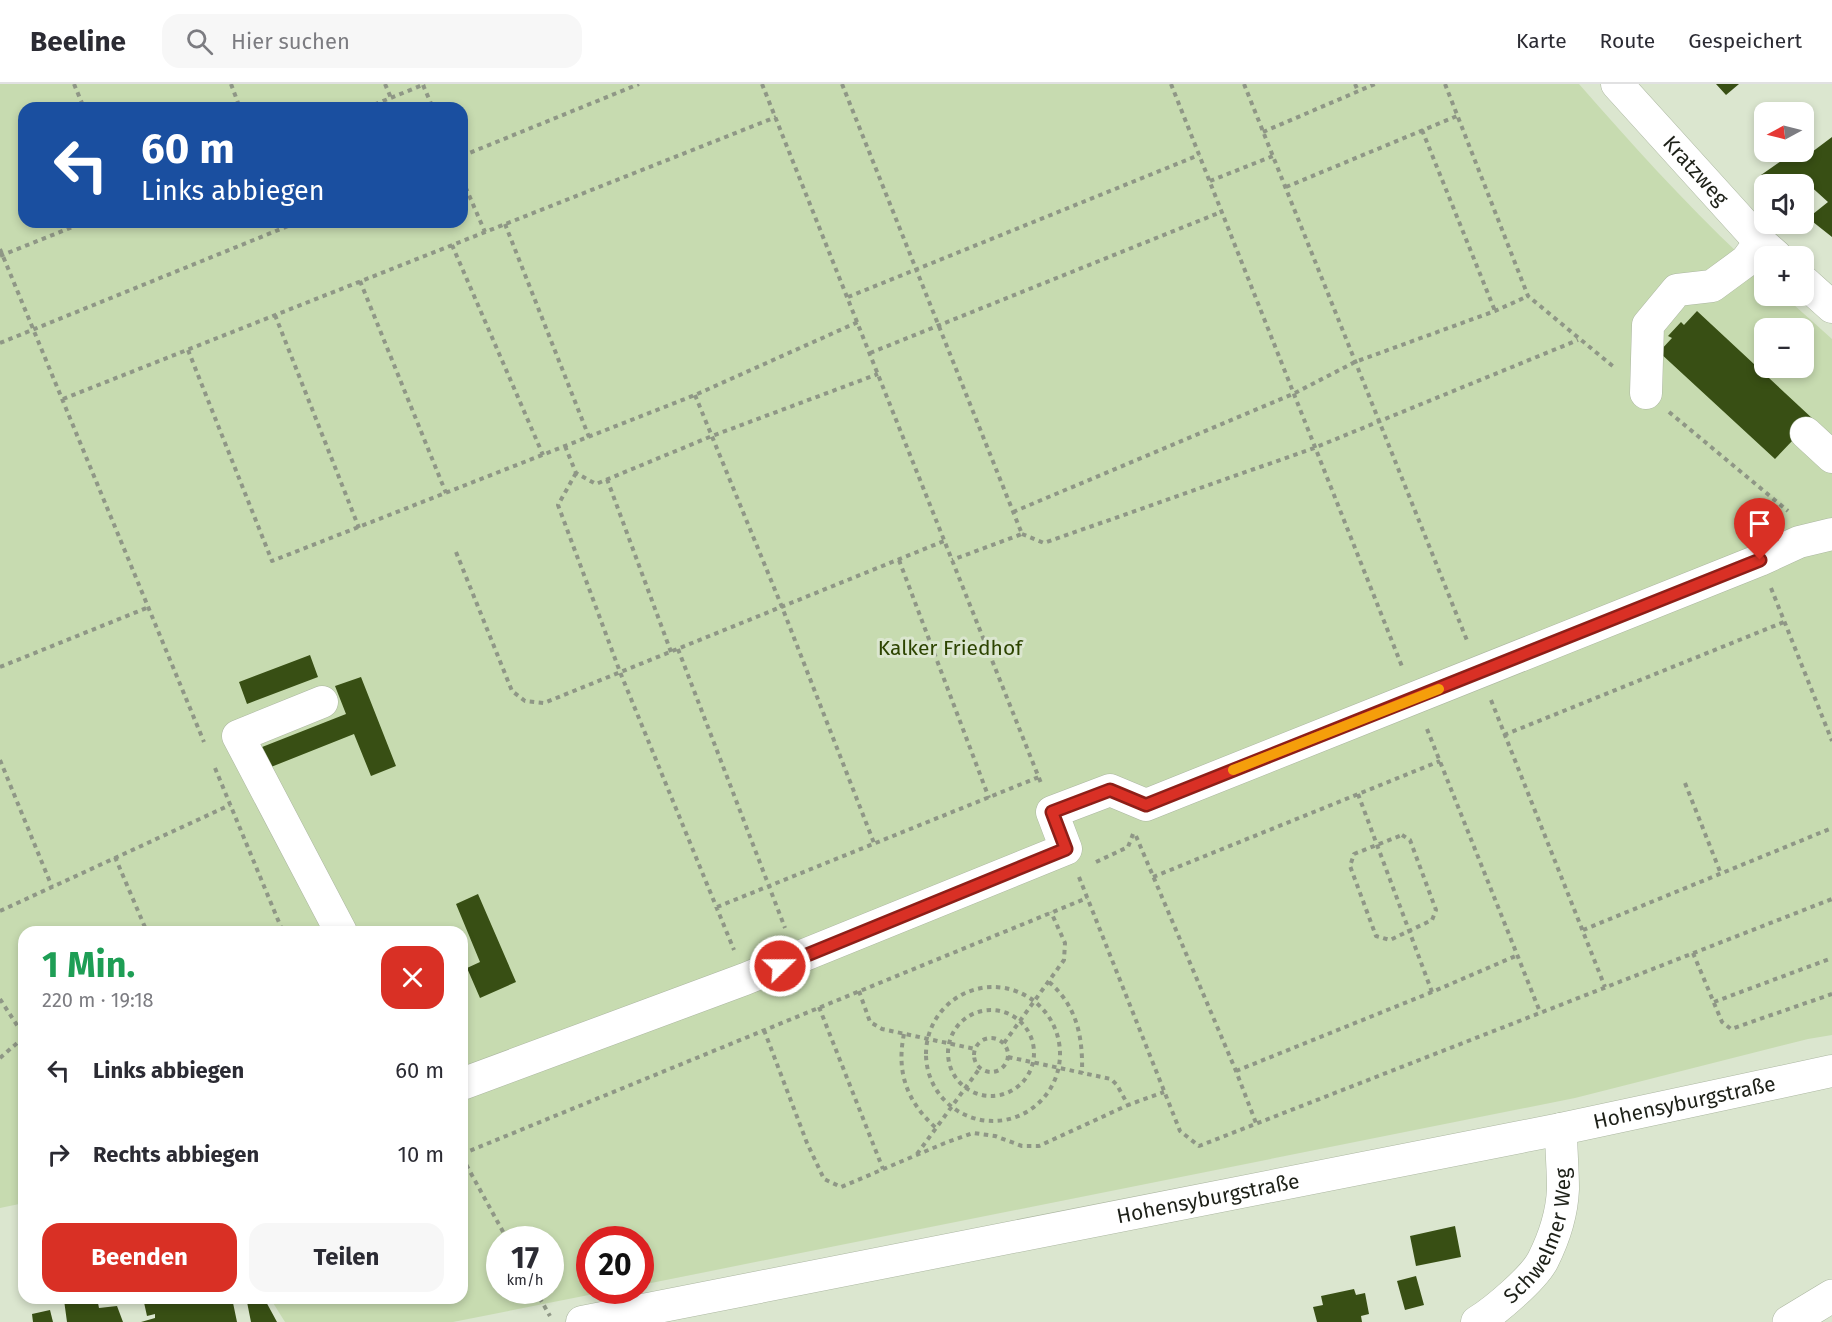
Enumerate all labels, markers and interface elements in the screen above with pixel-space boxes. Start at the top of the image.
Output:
search box [162,14,582,68]
text: Beeline [30,25,126,58]
icon: search [183,25,216,58]
text: Hier suchen [231,28,350,55]
text: Karte [1516,28,1567,54]
text: Route [1600,28,1655,54]
text: Gespeichert [1688,28,1802,54]
north arrow [1754,102,1814,162]
map controls [1754,102,1814,378]
text: 60 m [141,124,235,174]
icon: left [42,126,120,204]
street label: Kratzweg [1657,130,1734,211]
button: sound [1754,174,1814,234]
text: Links abbiegen [141,175,325,207]
button: + [1754,246,1814,306]
button: − [1754,318,1814,378]
pin [1734,498,1785,560]
icon: arrive [1743,507,1776,540]
park label: Kalker Friedhof [878,635,1024,661]
position arrow [748,934,812,998]
text: 1 Min. [42,943,135,987]
button: close [381,946,444,1009]
text: 220 m · 19:18 [42,988,154,1012]
icon: left [42,1054,75,1087]
text: Links abbiegen [93,1057,244,1084]
text: 60 m [395,1057,444,1084]
street label: Hohensyburgstraße [1591,1070,1778,1135]
icon: right [42,1138,75,1171]
text: Rechts abbiegen [93,1141,259,1168]
text: 10 m [398,1141,444,1168]
street label: Schwelmer Weg [1498,1167,1576,1309]
street label: Hohensyburgstraße [1114,1168,1302,1229]
button: Beenden [42,1223,237,1292]
button: Teilen [249,1223,444,1292]
speed limit sign: 20 [576,1226,654,1304]
text: 17 [511,1240,539,1276]
text: km/h [506,1271,544,1289]

